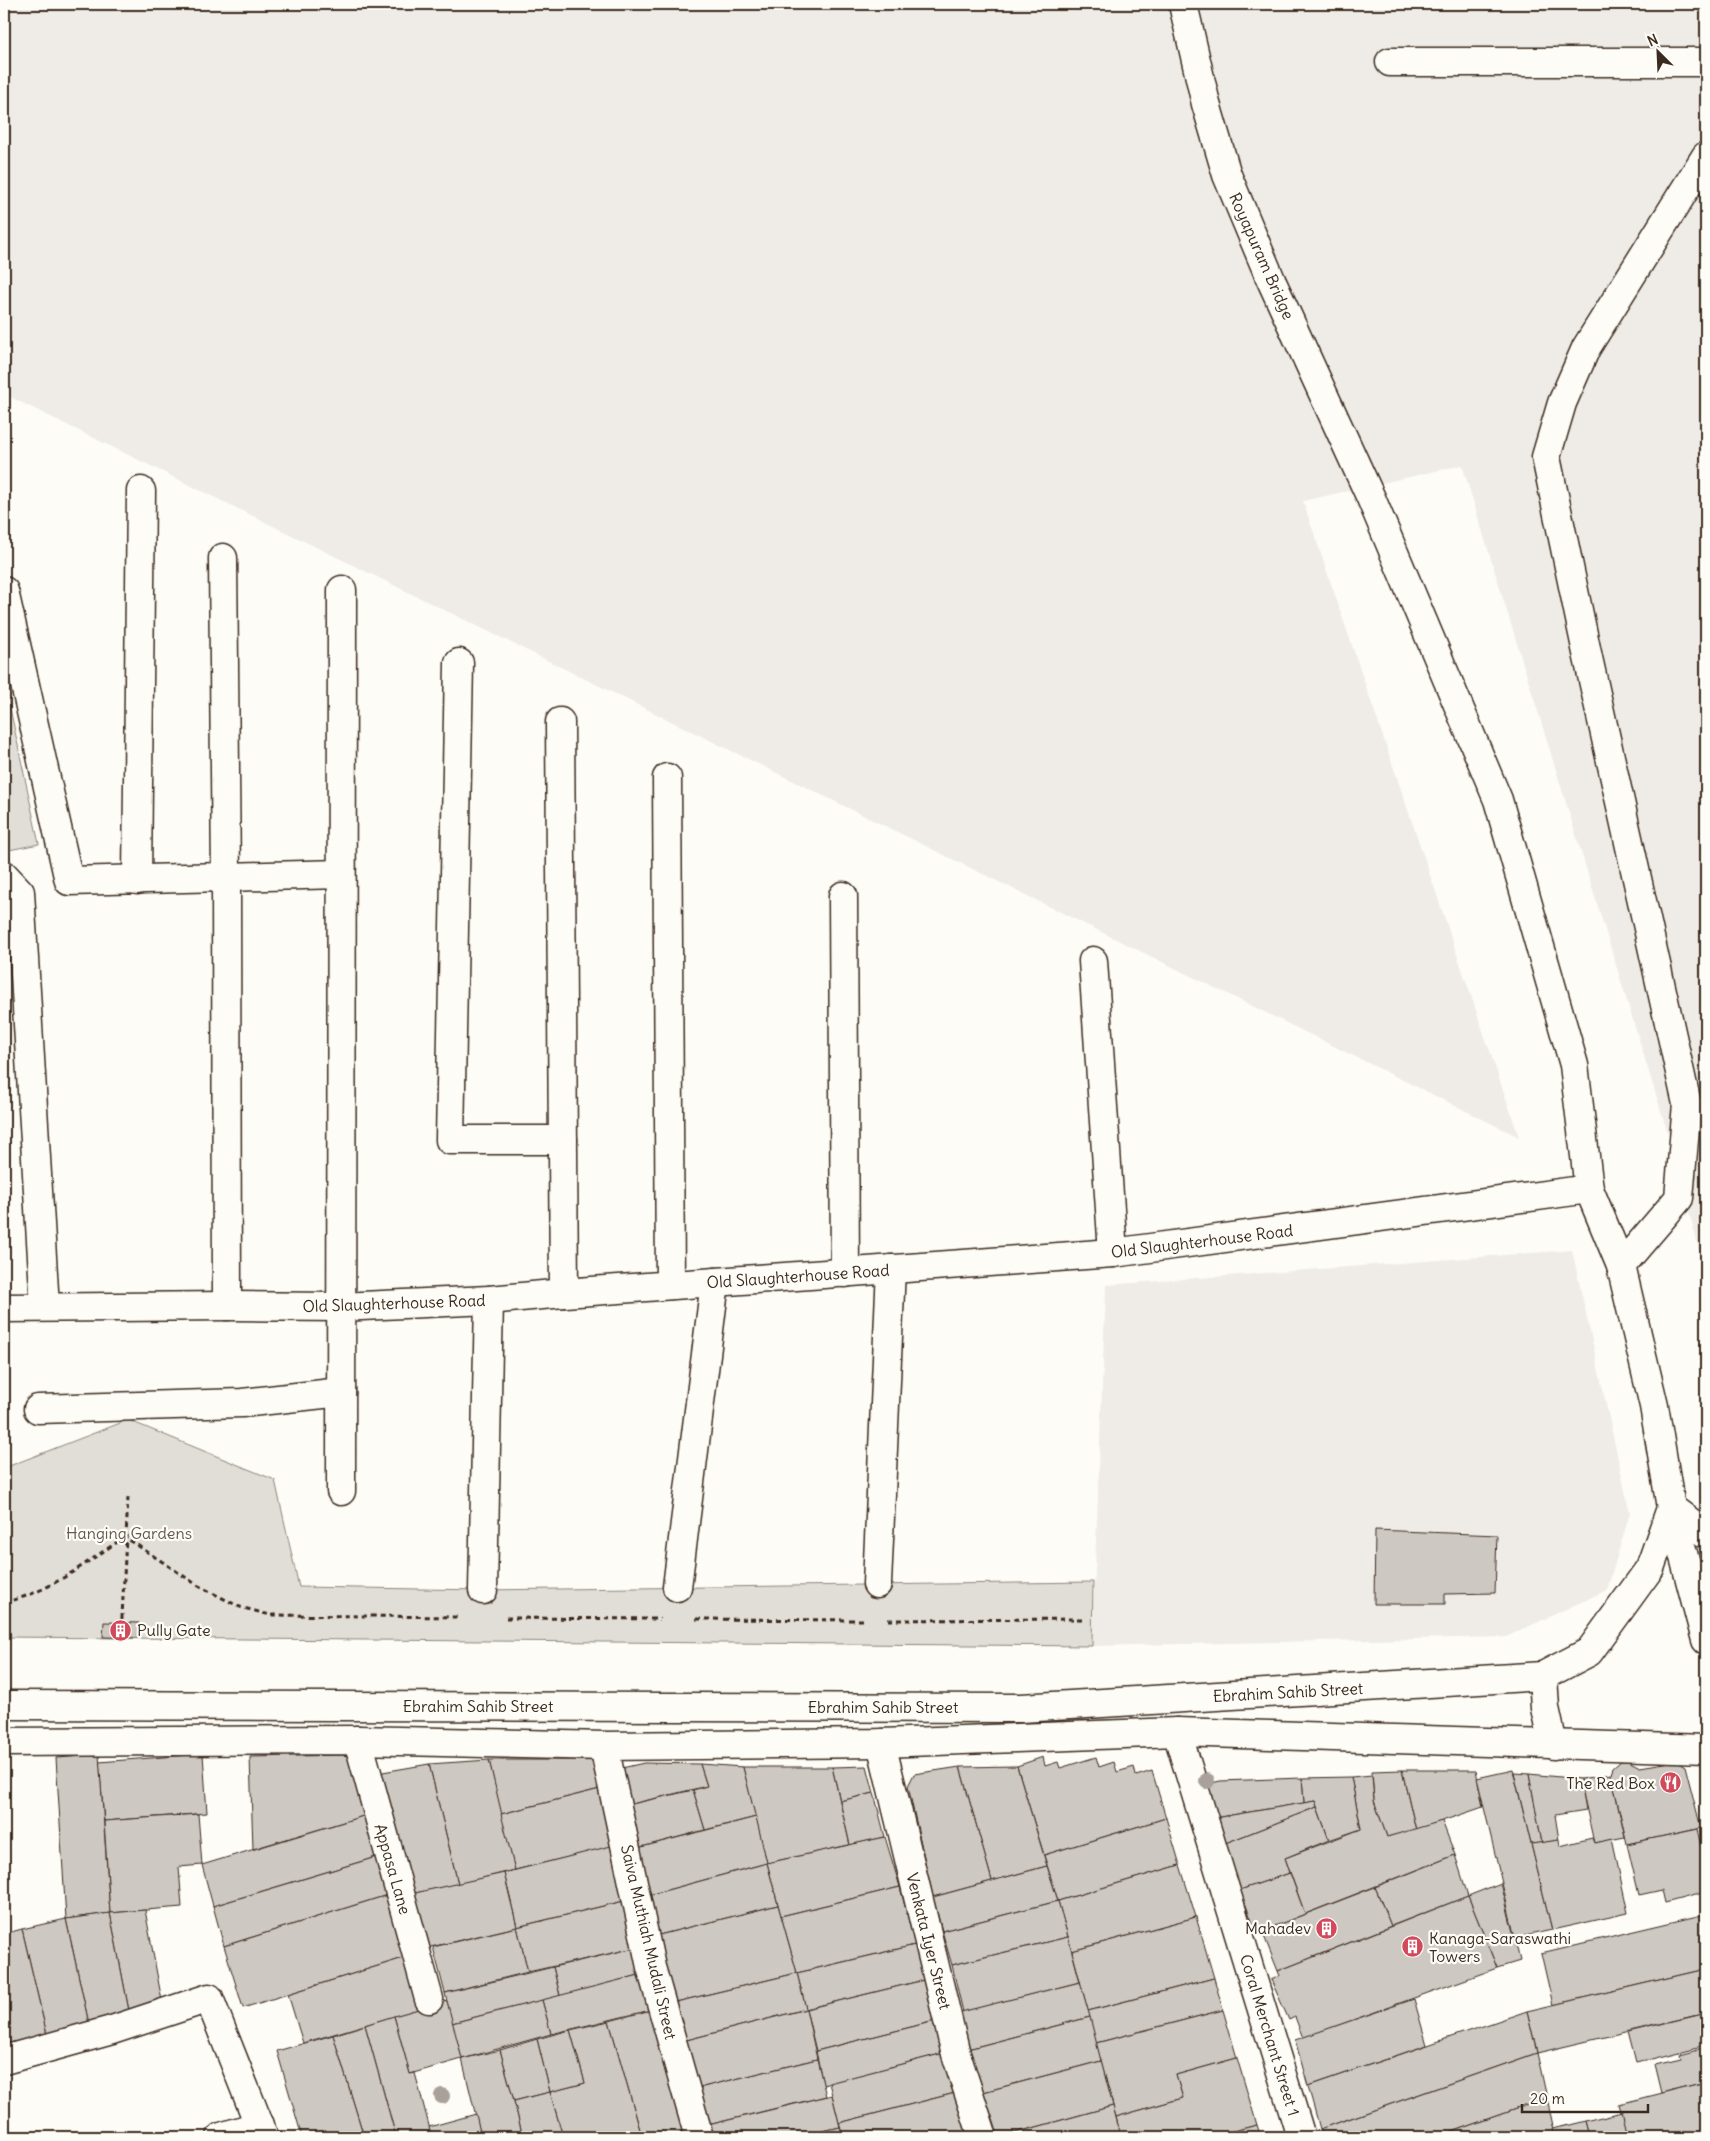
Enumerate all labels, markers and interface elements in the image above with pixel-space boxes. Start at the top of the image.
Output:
north arrow [1632,28,1682,78]
text: N [1645,30,1661,50]
street label: Royapuram Bridge [1225,190,1299,322]
street label: Old Slaughterhouse Road [1110,1220,1294,1262]
street label: Old Slaughterhouse Road [706,1260,890,1292]
street label: Old Slaughterhouse Road [302,1290,486,1316]
park label: Hanging Gardens [66,1523,192,1543]
building icon: Pully Gate [109,1618,133,1642]
place label: Pully Gate [137,1620,211,1640]
street label: Ebrahim Sahib Street [1212,1678,1364,1706]
street label: Ebrahim Sahib Street [403,1696,554,1716]
street label: Ebrahim Sahib Street [808,1697,959,1717]
restaurant icon: The Red Box [1659,1771,1683,1795]
place label: The Red Box [1566,1773,1655,1793]
street label: Appasa Lane [371,1821,415,1917]
street label: Saiva Muthiah Mudali Street [617,1843,681,2042]
street label: Venkata Iyer Street [902,1871,956,2012]
building icon: Mahadev [1315,1916,1339,1940]
place label: Mahadev [1245,1918,1311,1938]
place label: Kanaga-Saraswathi Towers [1429,1928,1571,1966]
building icon: Kanaga-Saraswathi Towers [1401,1935,1425,1959]
street label: Coral Merchant Street 1 [1236,1952,1304,2118]
scale bar [1522,2081,1649,2113]
text: 20 m [1530,2089,1565,2108]

